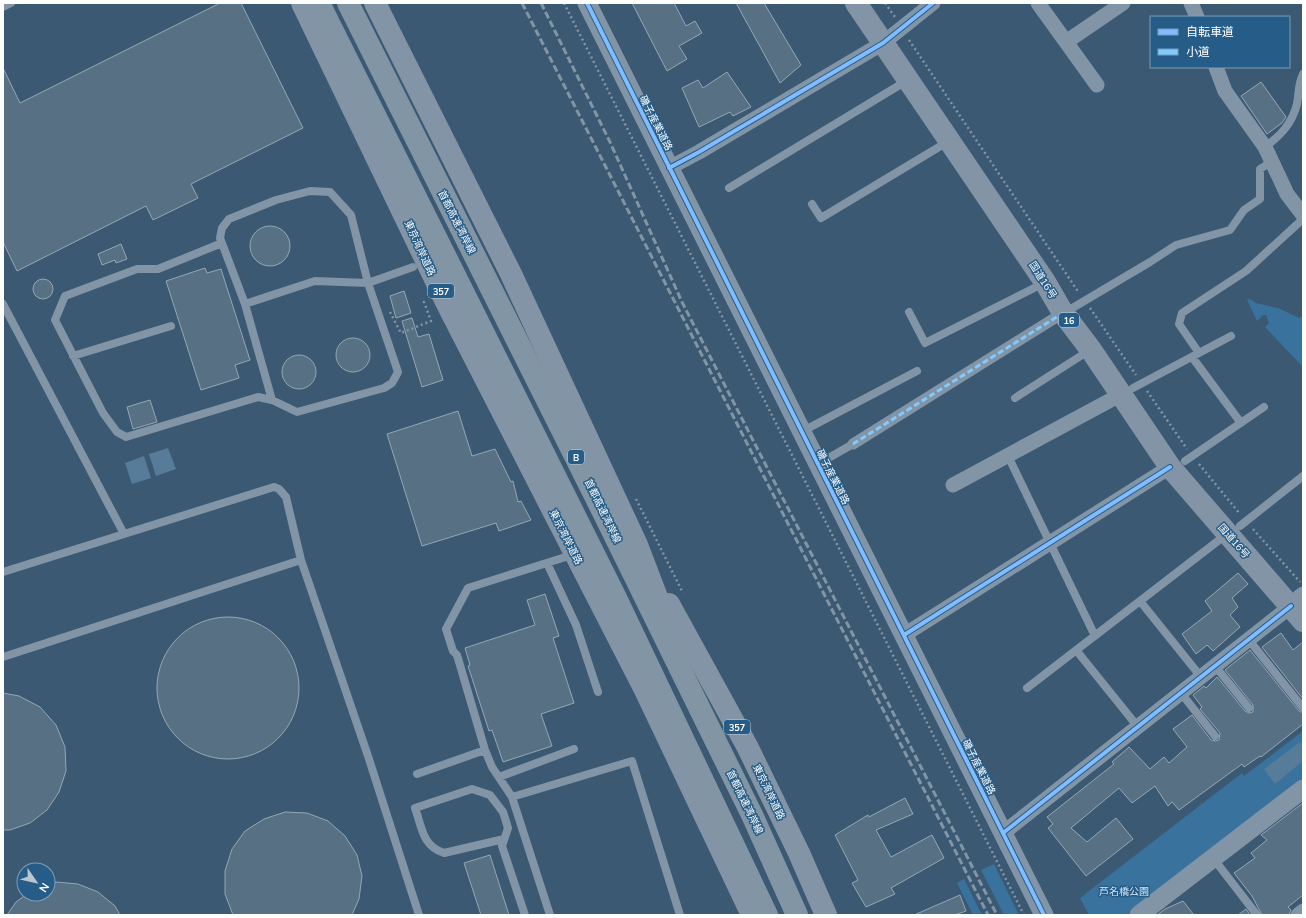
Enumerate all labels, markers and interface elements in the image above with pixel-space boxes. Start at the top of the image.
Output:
legend [1150,16,1290,68]
text: 自転車道 [1186,24,1234,39]
text: 小道 [1186,44,1210,59]
street label: 磯子産業道路 [637,93,675,153]
street label: 首都高速湾岸線 [435,188,479,256]
street label: 東京湾岸道路 [401,218,439,278]
street label: 国道16号 [1026,259,1060,301]
road number: 357 [428,284,454,298]
road number: 16 [1059,313,1079,327]
street label: 磯子産業道路 [814,447,852,507]
road number: B [568,450,584,464]
street label: 首都高速湾岸線 [582,477,624,545]
street label: 東京湾岸道路 [547,507,585,567]
street label: 国道16号 [1215,521,1253,561]
road number: 357 [724,720,750,734]
street label: 磯子産業道路 [960,737,998,797]
street label: 東京湾岸道路 [750,762,788,822]
street label: 首都高速湾岸線 [724,768,766,836]
north arrow [16,862,56,902]
text: N [36,880,52,895]
park label: 芦名橋公園 [1099,885,1149,898]

